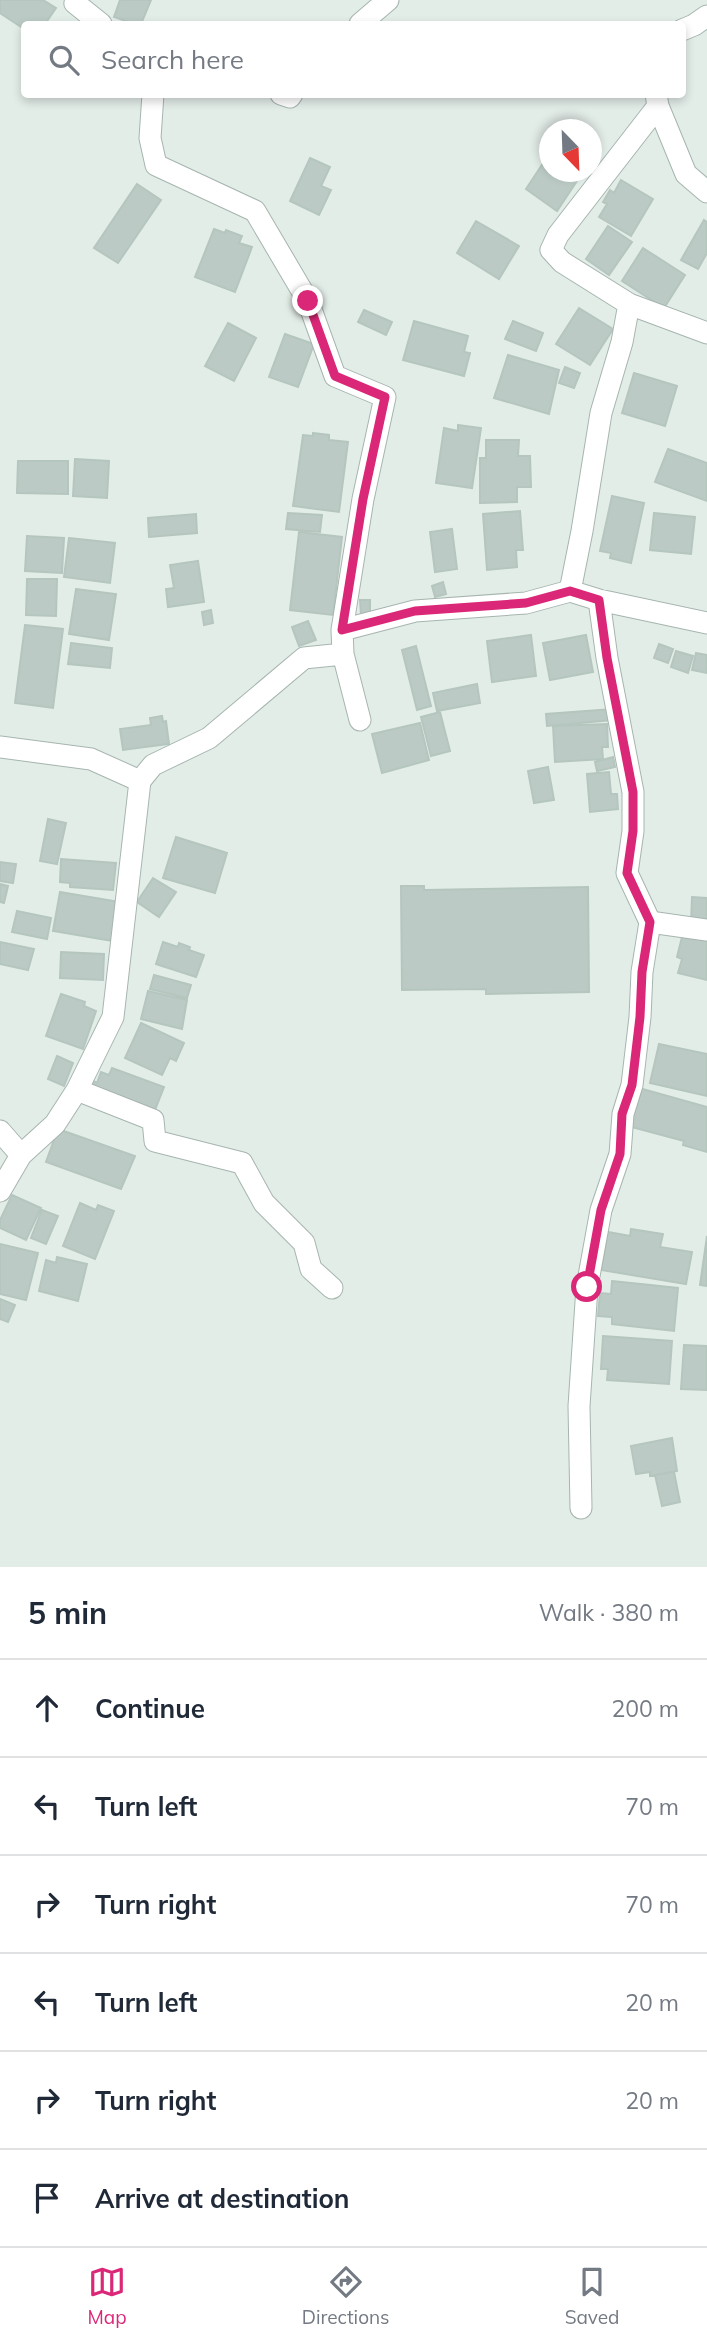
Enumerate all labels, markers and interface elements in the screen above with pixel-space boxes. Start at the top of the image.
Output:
search box [21,21,686,98]
icon: search [45,41,83,79]
text: Search here [101,43,244,76]
north arrow [539,119,602,182]
route end [292,285,323,316]
route start [571,1271,602,1302]
text: 5 min [28,1594,107,1632]
text: Walk · 380 m [539,1598,679,1627]
icon: ahead [28,1689,66,1727]
text: Continue [95,1692,205,1725]
text: 200 m [611,1694,679,1723]
icon: left [28,1787,66,1825]
text: Turn left [95,1790,197,1823]
text: 70 m [625,1792,679,1821]
icon: right [28,1885,66,1923]
text: Turn right [95,1888,216,1921]
text: 70 m [625,1890,679,1919]
icon: left [28,1983,66,2021]
text: Turn left [95,1986,197,2019]
text: 20 m [625,1988,679,2017]
icon: right [28,2081,66,2119]
text: Turn right [95,2084,216,2117]
text: 20 m [625,2086,679,2115]
icon: arrive [28,2179,66,2217]
text: Arrive at destination [95,2182,350,2215]
tab: Map [88,2263,127,2329]
tab: Directions [302,2263,390,2329]
tab: Saved [565,2263,619,2329]

